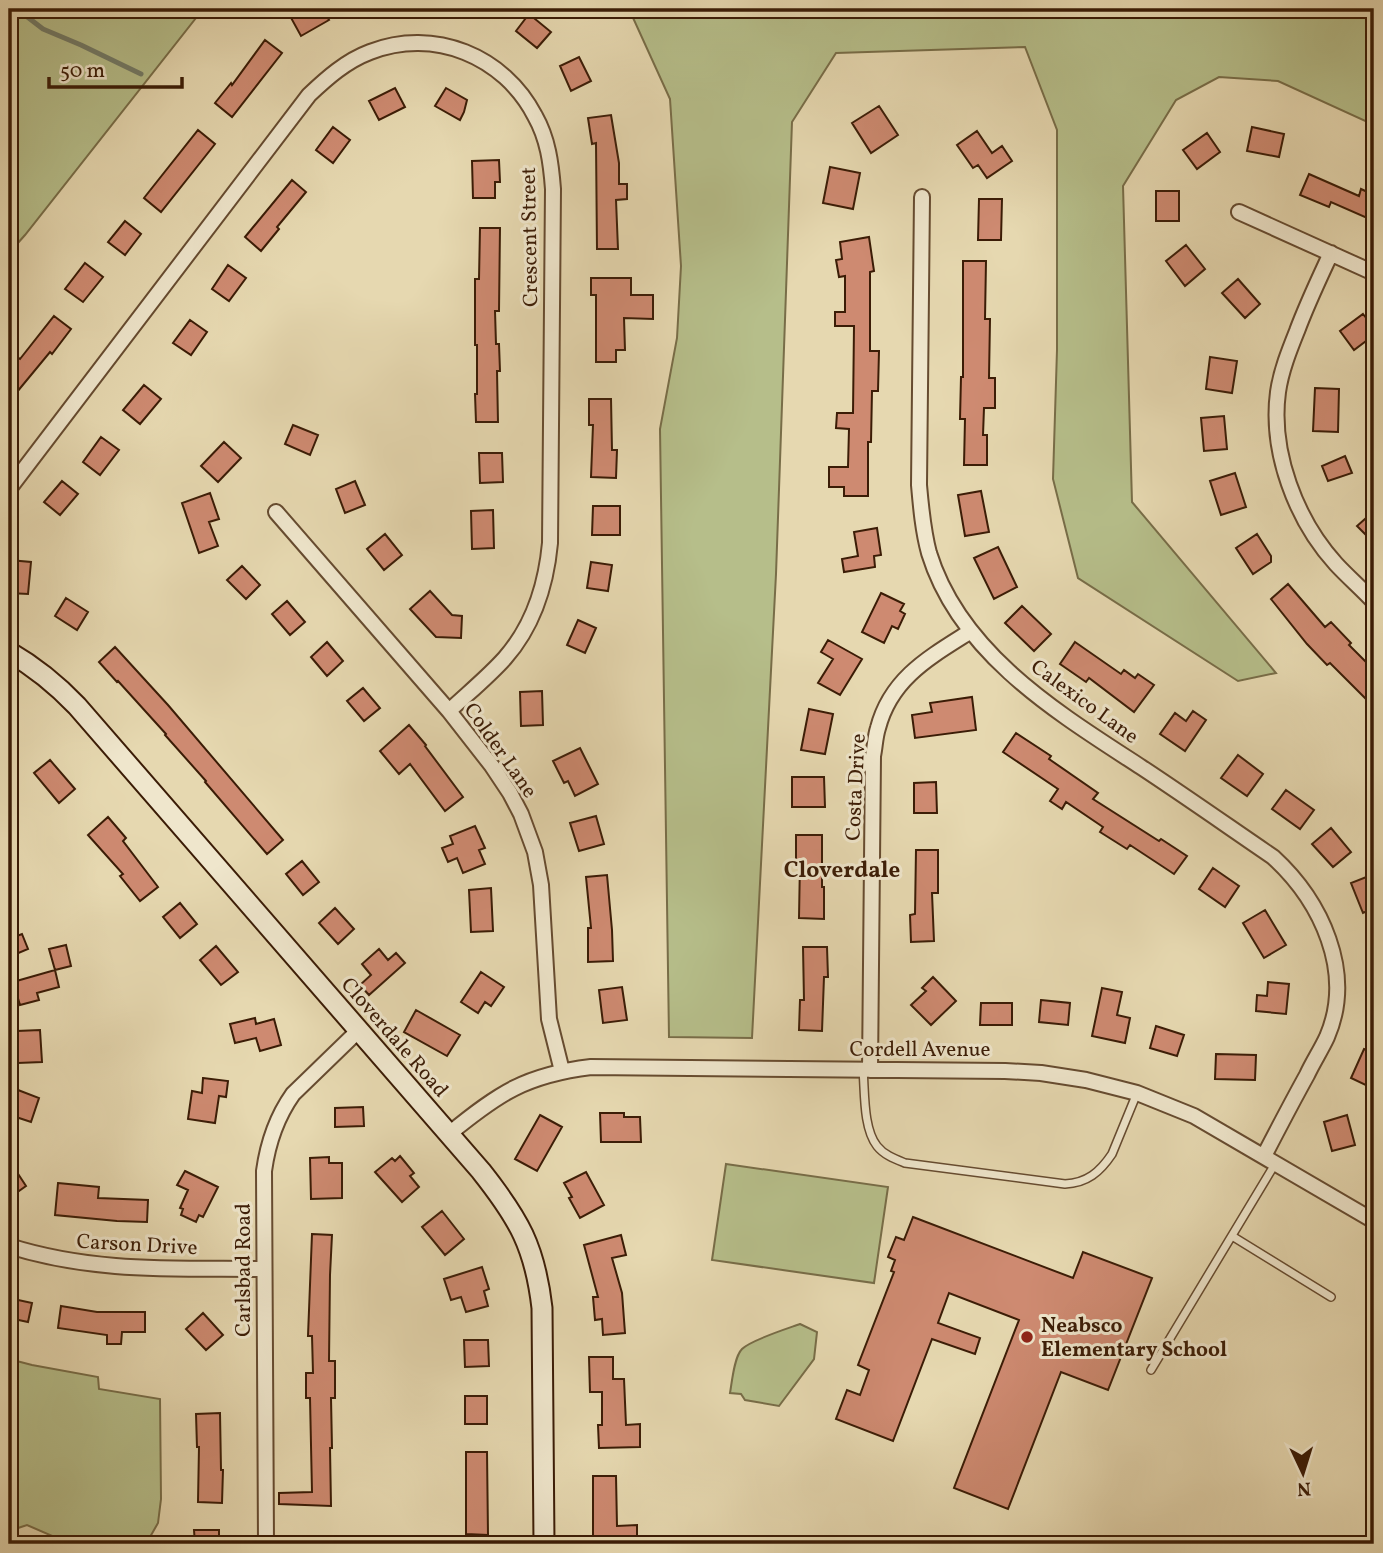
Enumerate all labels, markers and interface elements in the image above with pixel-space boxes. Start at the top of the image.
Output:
scale bar [49,46,182,90]
text: 50 m [60,57,105,86]
street label: Crescent Street [515,167,546,307]
street label: Calexico Lane [1024,653,1144,751]
street label: Colder Lane [456,697,543,804]
street label: Costa Drive [839,733,874,841]
district label: Cloverdale [784,855,900,887]
street label: Cloverdale Road [333,972,454,1104]
street label: Cordell Avenue [850,1036,991,1065]
street label: Carlsbad Road [230,1203,259,1337]
street label: Carson Drive [76,1228,198,1263]
place label: Neabsco Elementary School [1041,1312,1227,1365]
marker: Neabsco Elementary School [1019,1329,1035,1345]
north arrow [1268,1438,1338,1508]
text: N [1296,1475,1312,1501]

